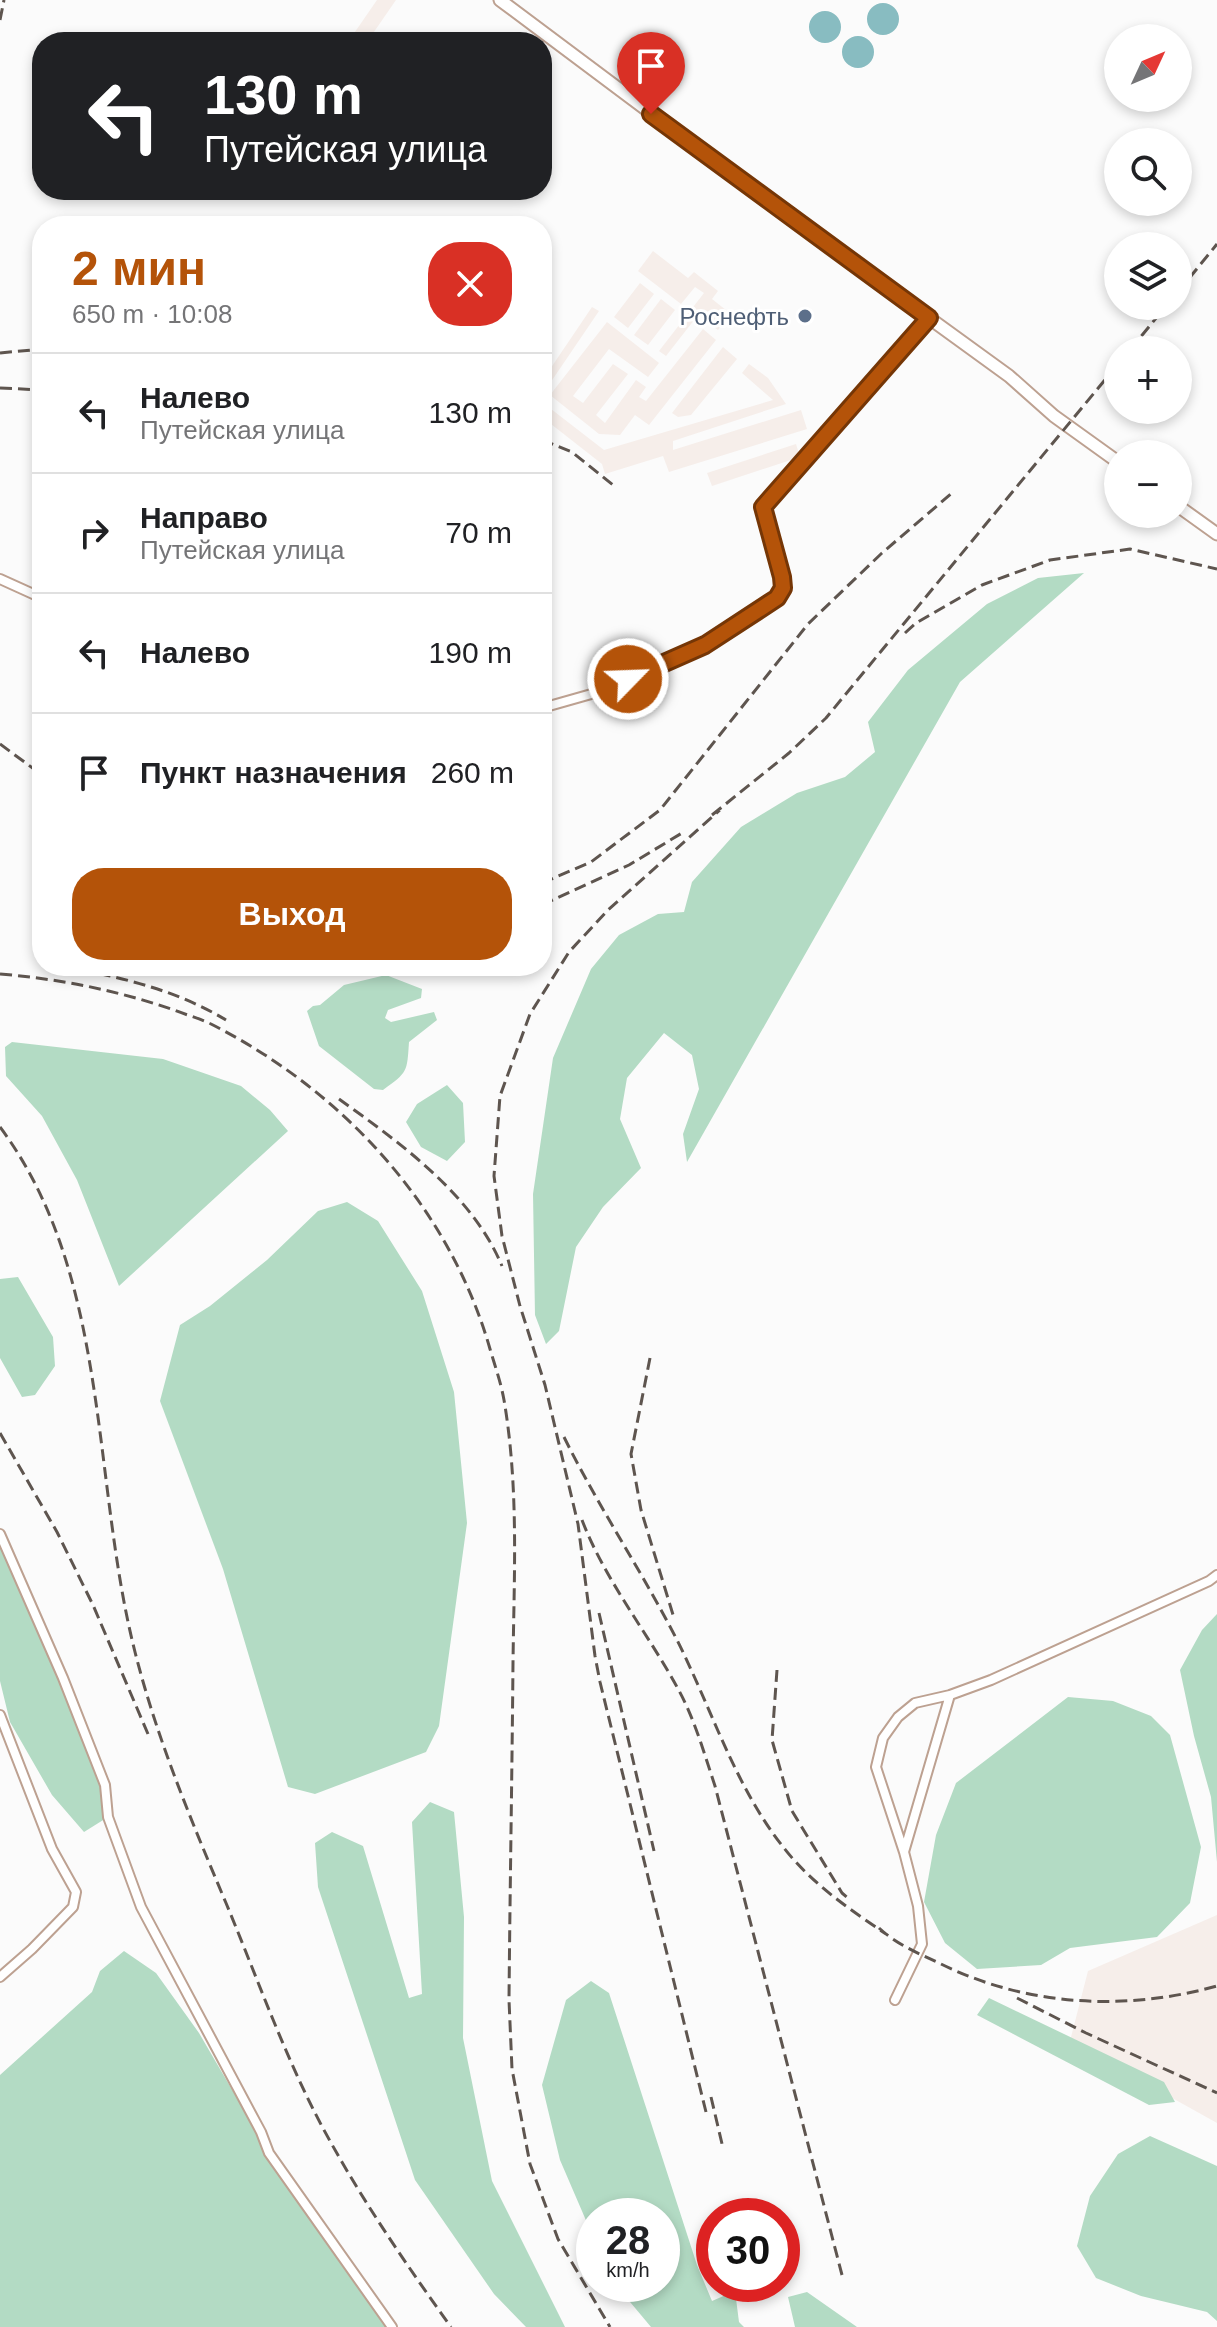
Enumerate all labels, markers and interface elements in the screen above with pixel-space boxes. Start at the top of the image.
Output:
north arrow [1104,24,1192,112]
map controls [1104,24,1192,528]
pin [617,32,685,114]
icon: arrive [629,44,673,88]
text: 130 m [204,63,363,126]
icon: left [72,64,176,168]
button: search [1104,128,1192,216]
text: Путейская улица [204,129,487,170]
button: layers [1104,232,1192,320]
text: 2 мин [72,242,206,295]
button: close [428,242,512,326]
text: 650 m · 10:08 [72,299,232,329]
place label: Роснефть [679,303,789,330]
marker: Роснефть [796,307,814,325]
button: + [1104,336,1192,424]
text: Налево [140,381,250,414]
icon: left [72,391,116,435]
text: 130 m [429,396,512,429]
text: Путейская улица [140,415,344,445]
button: − [1104,440,1192,528]
text: Направо [140,501,268,534]
icon: right [72,511,116,555]
text: 70 m [445,516,512,549]
text: Путейская улица [140,535,344,565]
icon: left [72,631,116,675]
text: Налево [140,636,250,669]
text: 190 m [429,636,512,669]
position arrow [586,637,670,721]
icon: arrive [72,751,116,795]
text: Пункт назначения [140,756,407,789]
text: 260 m [431,756,514,789]
button: Выход [72,868,512,960]
speed limit sign: 30 [696,2198,800,2302]
text: 28 [606,2218,650,2262]
text: km/h [606,2259,650,2281]

